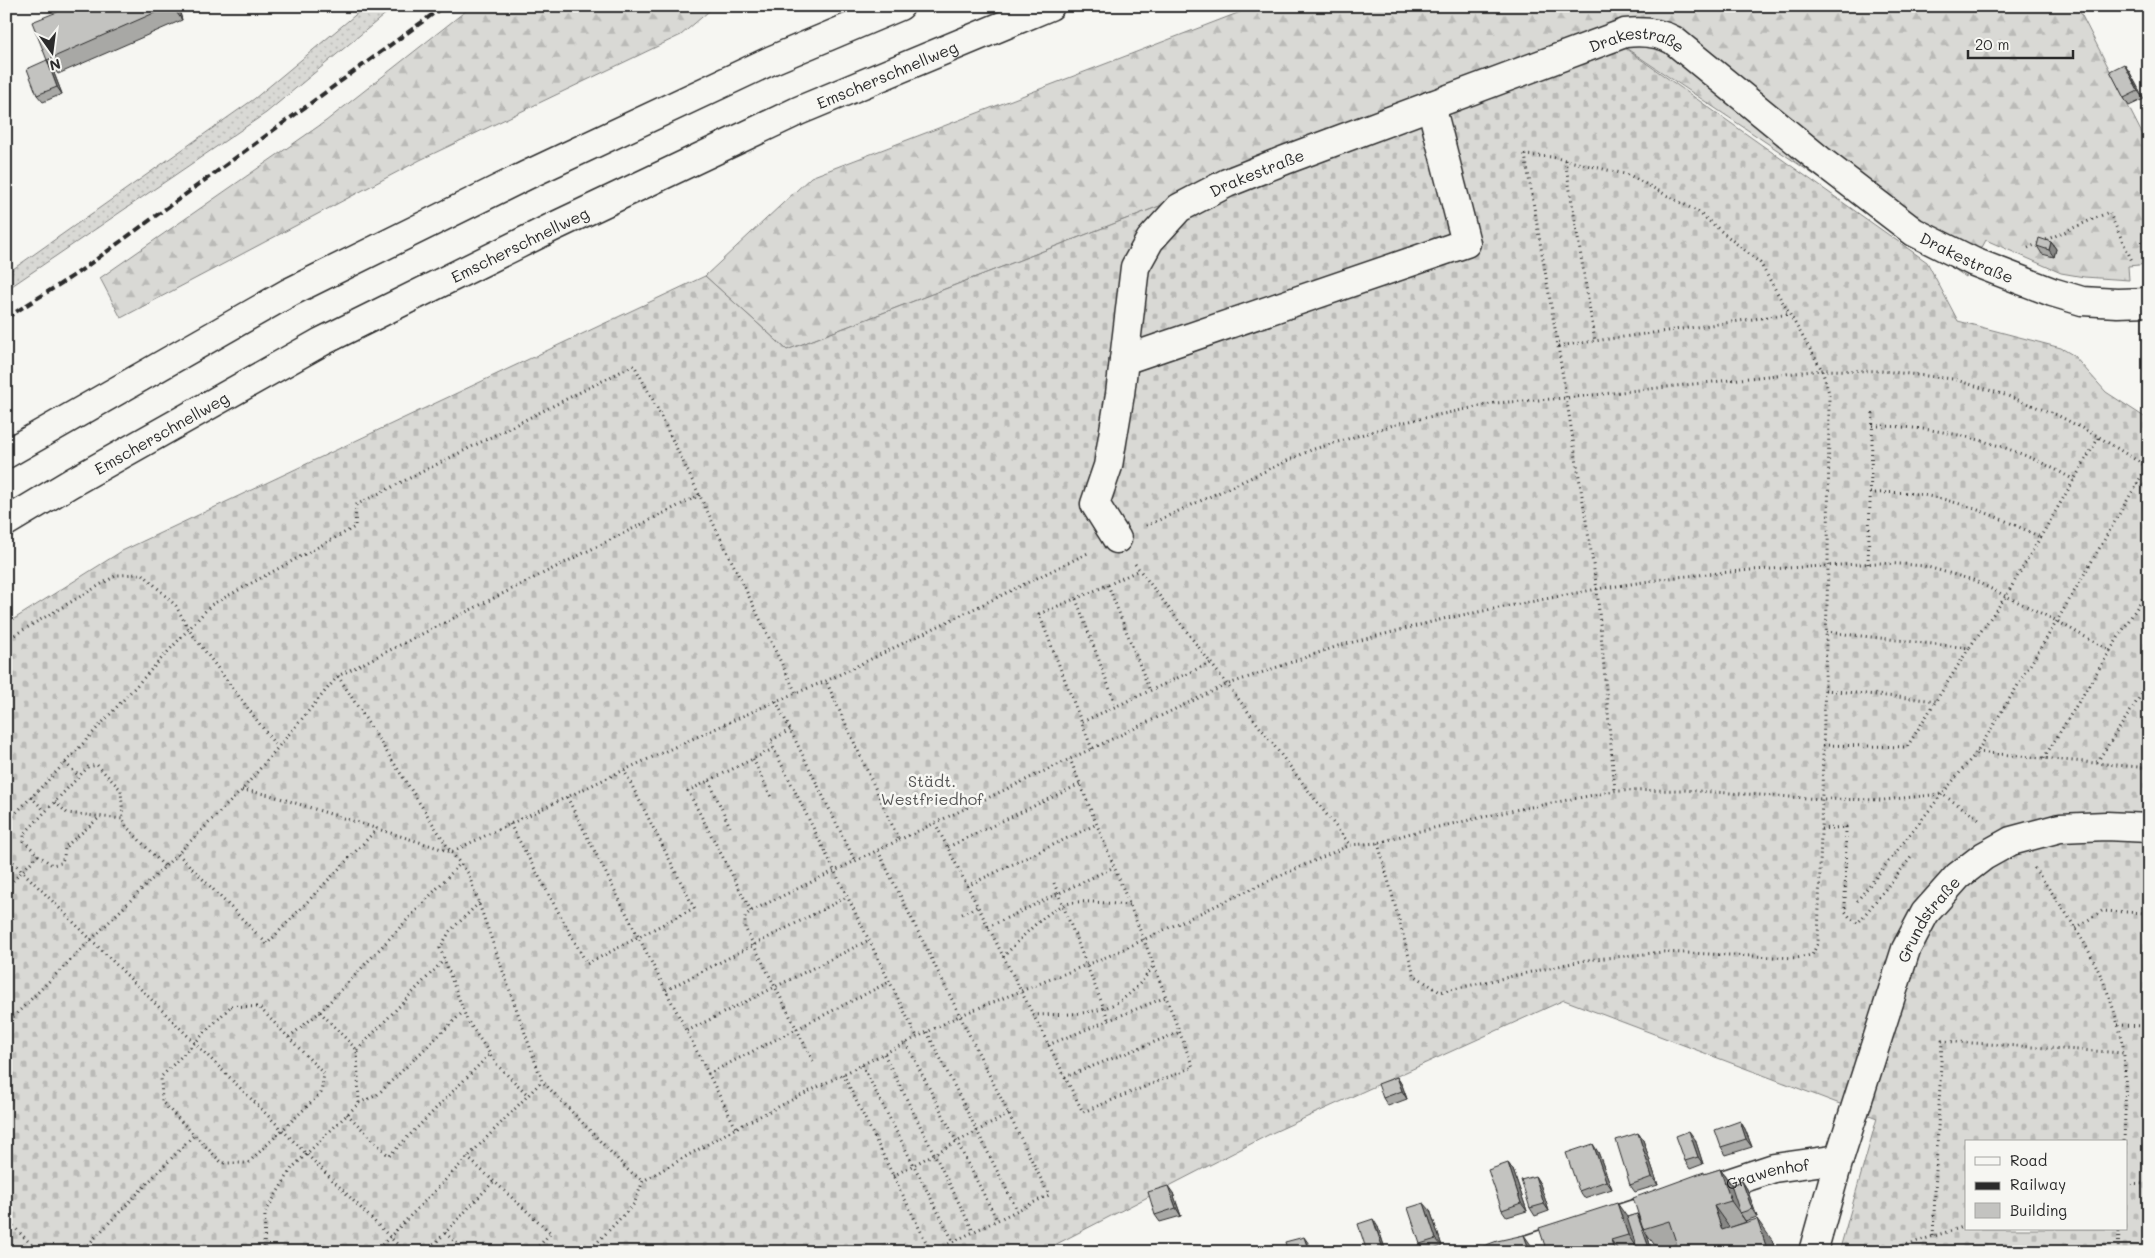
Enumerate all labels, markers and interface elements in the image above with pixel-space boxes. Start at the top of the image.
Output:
street label: Drakestraße [1586,22,1690,56]
north arrow [28,28,78,78]
scale bar [1968,28,2072,60]
text: 20 m [1975,34,2009,54]
street label: Emscherschnellweg [813,35,960,113]
text: N [48,55,63,76]
street label: Drakestraße [1206,143,1307,201]
street label: Emscherschnellweg [447,201,592,287]
street label: Drakestraße [1917,226,2017,287]
street label: Emscherschnellweg [90,386,232,478]
park label: Städt. Westfriedhof [881,770,984,809]
street label: Grundstraße [1892,871,1964,965]
legend [1965,1140,2128,1230]
text: Road [2010,1150,2047,1170]
street label: Grawenhof [1723,1153,1811,1194]
text: Railway [2010,1174,2066,1194]
text: Building [2010,1200,2067,1220]

